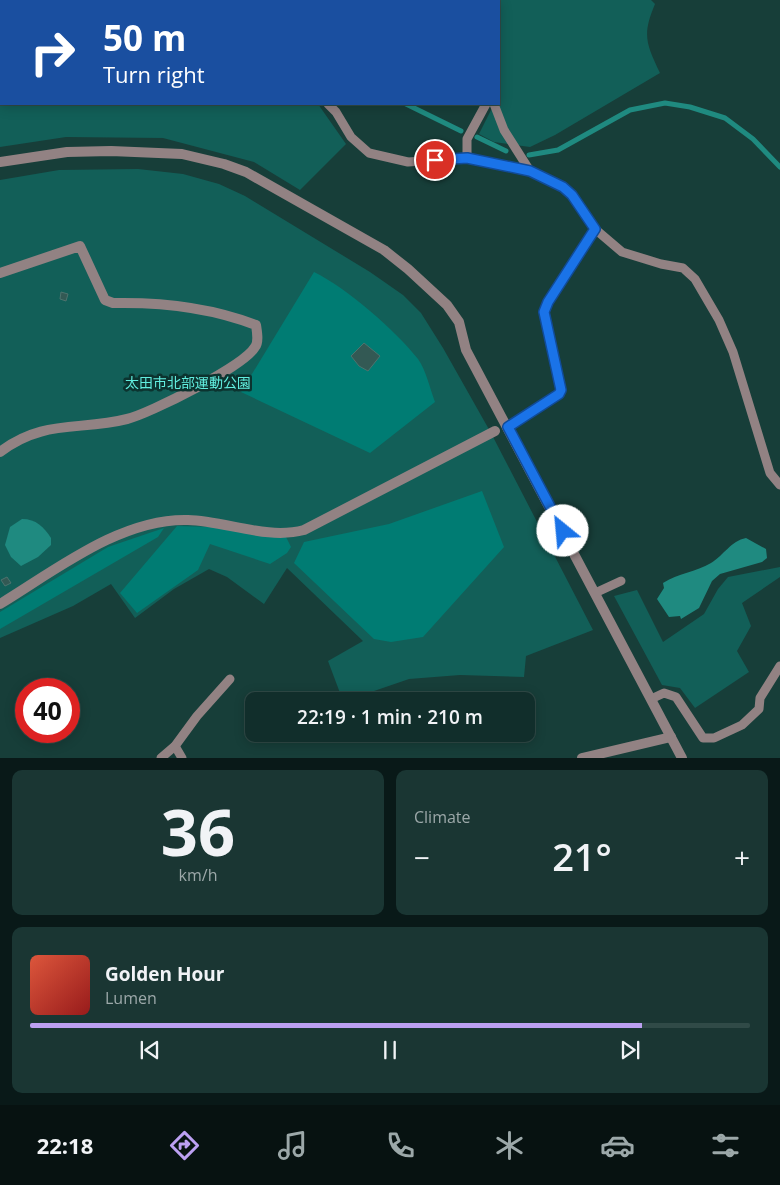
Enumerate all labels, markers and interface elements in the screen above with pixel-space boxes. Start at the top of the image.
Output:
text: 50 m [103,14,186,61]
icon: right [20,20,85,85]
text: Turn right [103,59,205,89]
pin [414,139,456,181]
icon: arrive [421,146,449,174]
park label: 太田市北部運動公園 [125,373,251,392]
position arrow [536,504,588,556]
speed limit sign: 40 [15,678,80,743]
text: 22:19 · 1 min · 210 m [297,704,483,730]
text: 36 [161,787,235,875]
text: Climate [414,806,471,828]
text: 21° [552,830,612,882]
text: − [414,838,430,876]
text: + [734,838,750,876]
text: km/h [179,864,217,886]
text: Golden Hour [105,961,224,987]
text: Lumen [105,987,157,1009]
icon: previous [136,1036,164,1064]
icon: pause [376,1036,404,1064]
icon: next [616,1036,644,1064]
icon: directions [167,1128,202,1163]
icon: music [275,1128,310,1163]
icon: phone [383,1128,418,1163]
icon: climate [492,1128,527,1163]
icon: car [600,1128,635,1163]
icon: filters [708,1128,743,1163]
text: 22:18 [37,1130,93,1160]

